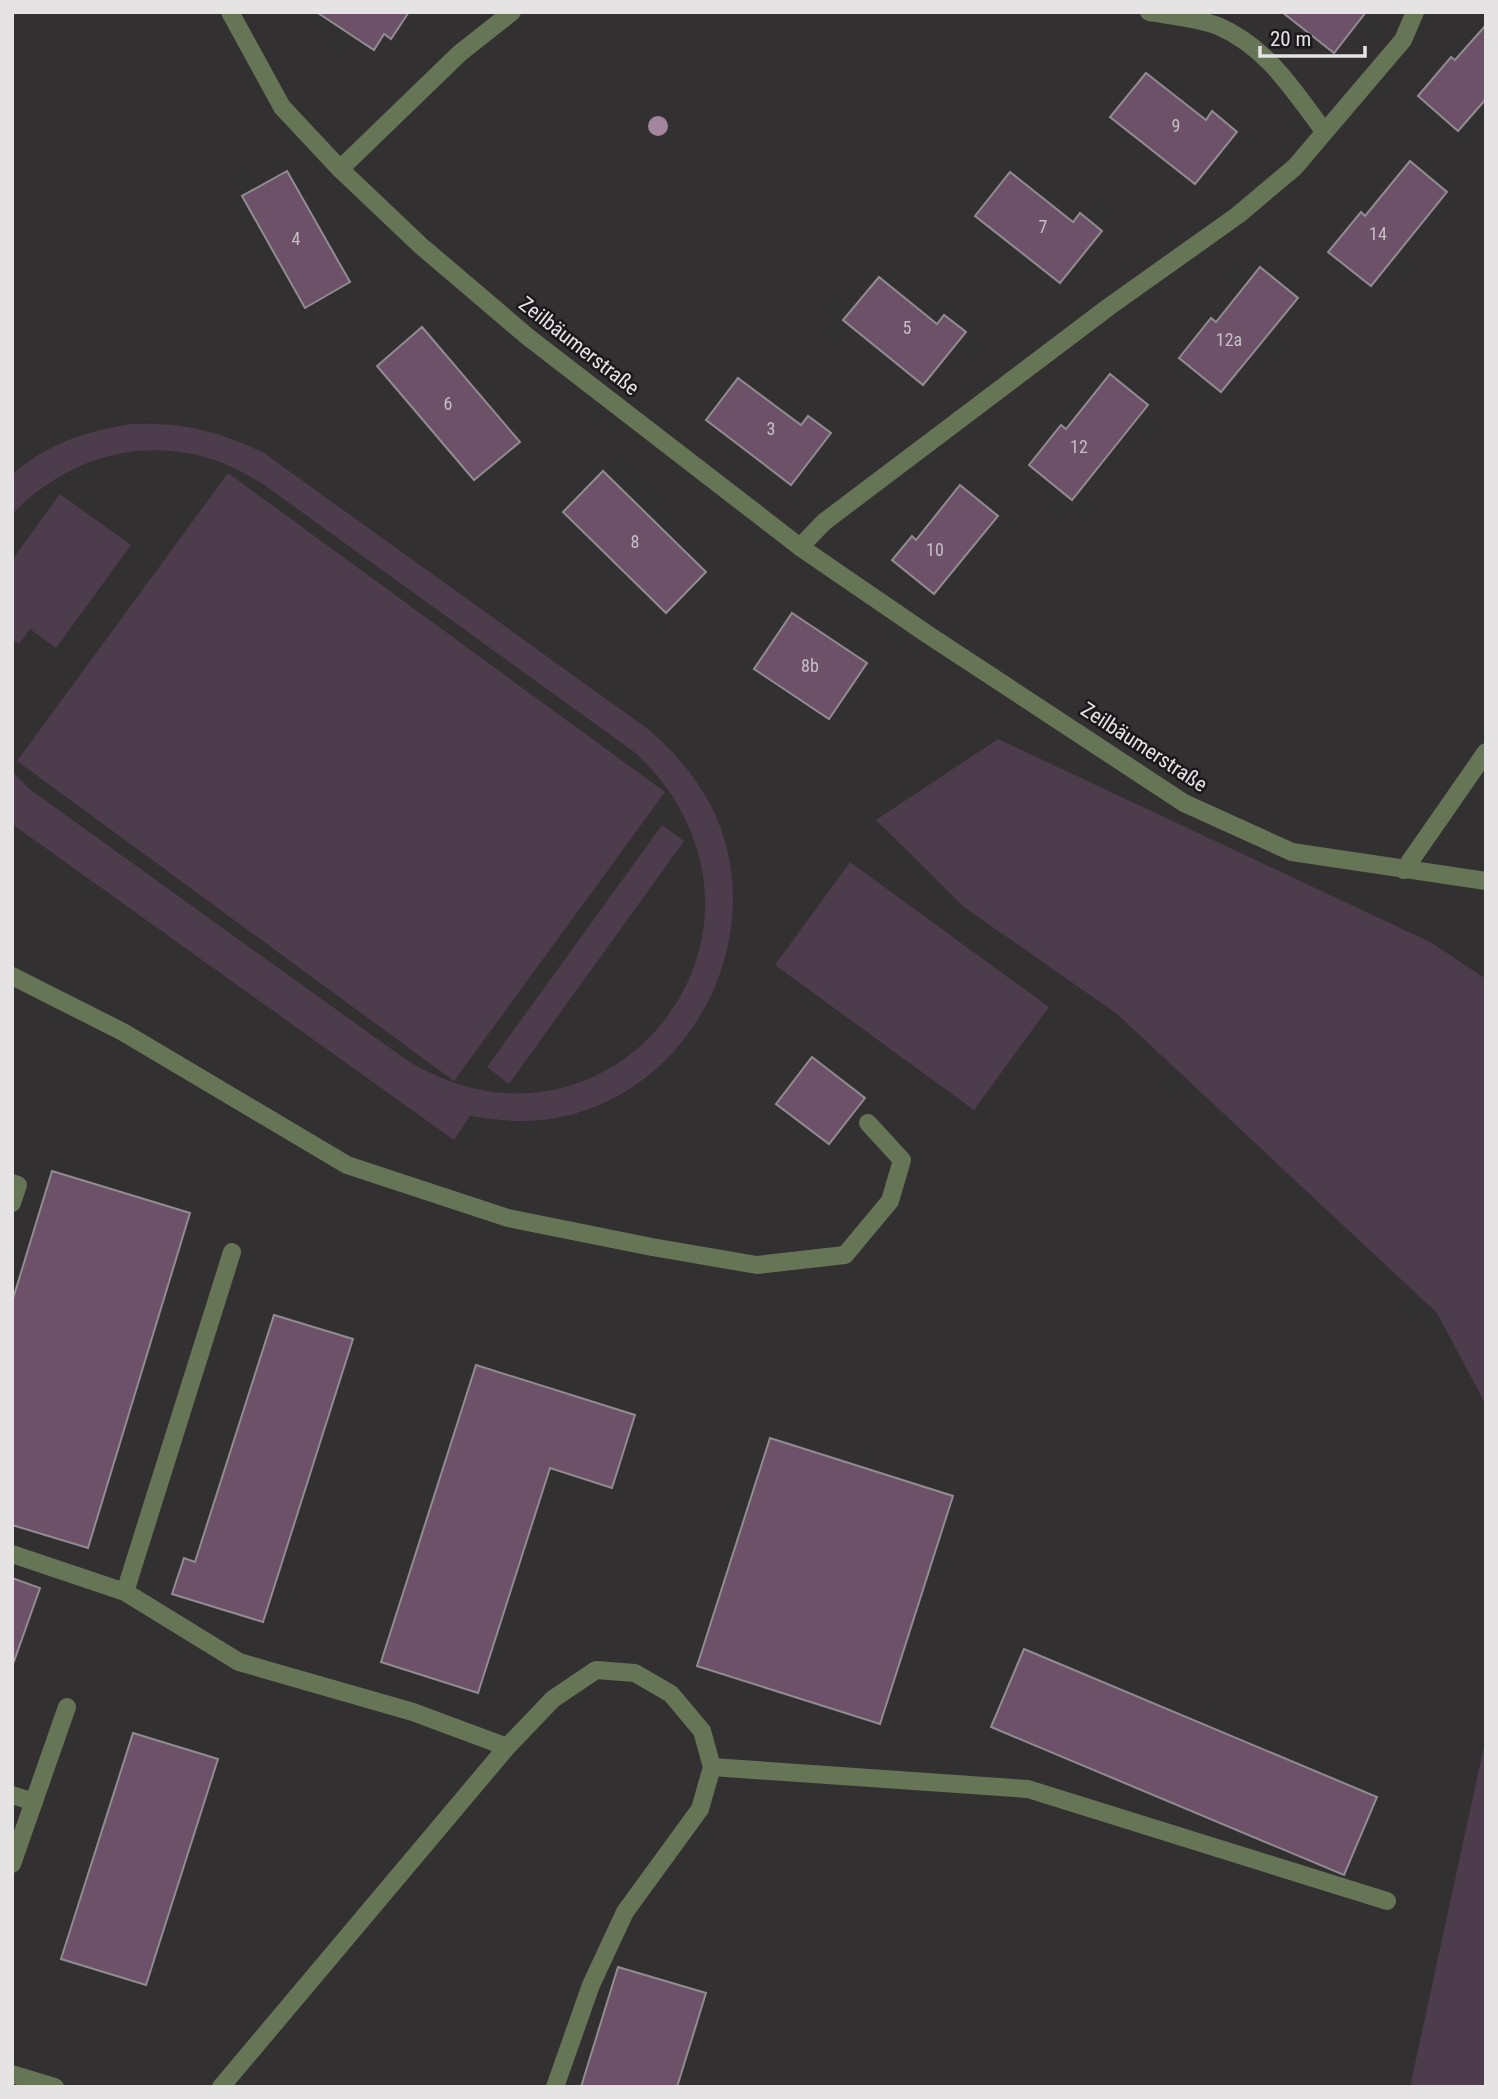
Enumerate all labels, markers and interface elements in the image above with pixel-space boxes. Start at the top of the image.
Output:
scale bar [1260,14,1365,58]
text: 20 m [1270,27,1311,51]
house number: 9 [1172,115,1180,136]
house number: 7 [1039,216,1048,237]
house number: 14 [1369,223,1387,244]
house number: 4 [292,228,301,249]
street label: Zeilbäumerstraße [514,292,644,400]
house number: 5 [903,317,912,338]
house number: 12a [1216,329,1242,350]
house number: 6 [444,393,452,414]
house number: 3 [767,418,775,439]
house number: 12 [1070,436,1088,457]
house number: 8 [631,531,639,552]
house number: 10 [926,539,944,560]
house number: 8b [801,655,819,676]
street label: Zeilbäumerstraße [1076,697,1212,797]

